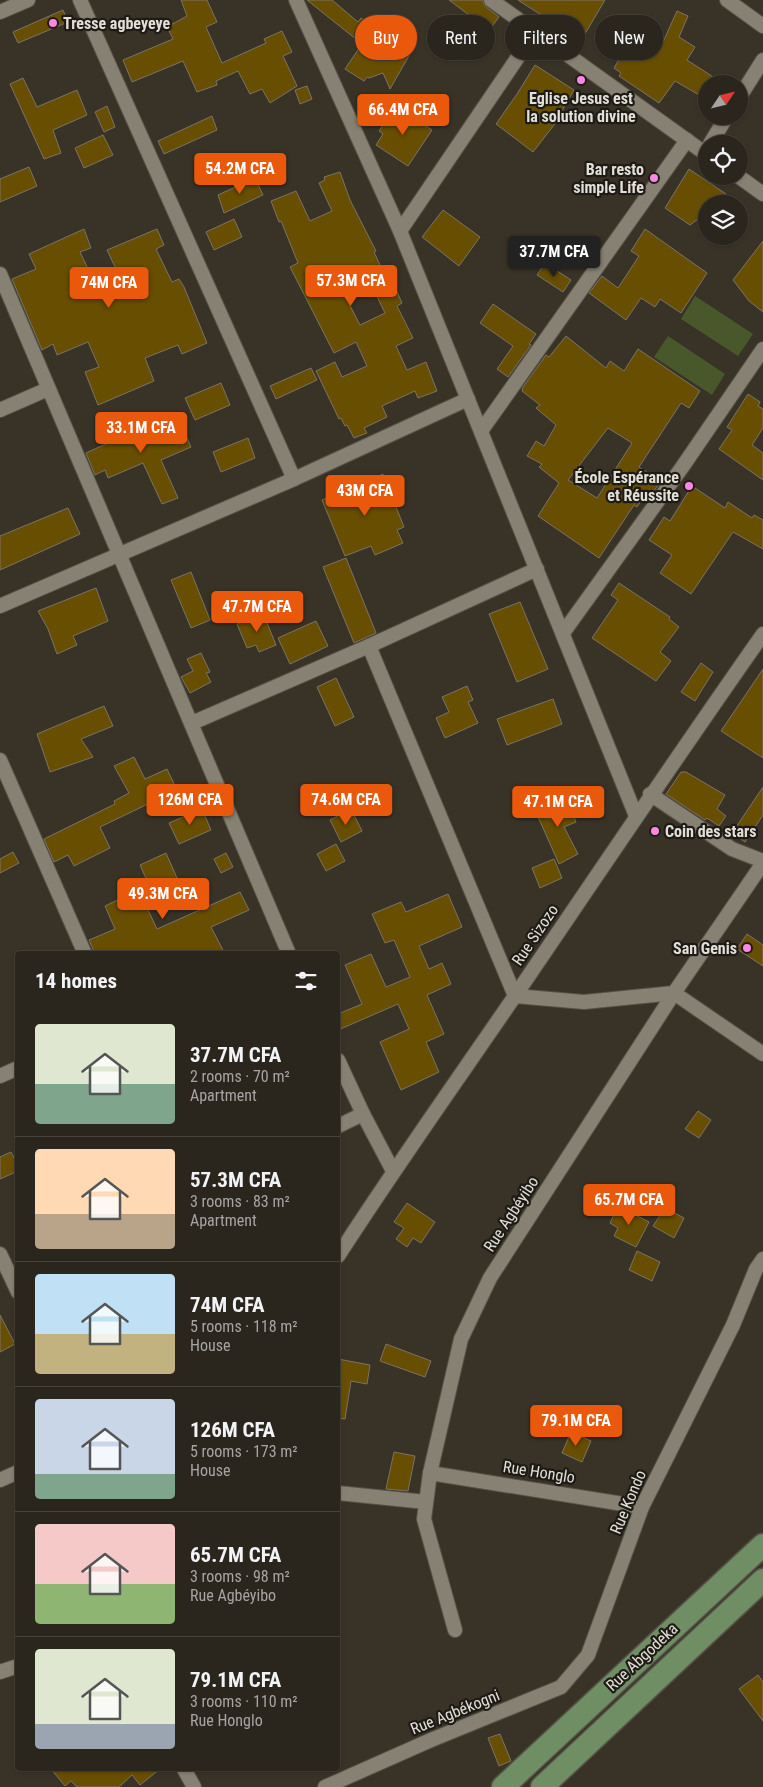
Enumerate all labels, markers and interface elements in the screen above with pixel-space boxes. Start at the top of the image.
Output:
place label: Tresse agbeyeye [63,14,171,33]
chip: Buy [355,15,417,60]
chip: Rent [427,15,495,60]
chip: Filters [505,15,585,60]
chip: New [595,15,663,60]
marker: Tresse agbeyeye [47,17,59,29]
marker: Eglise Jesus est la solution divine [575,74,587,86]
north arrow [698,75,748,125]
map controls [698,75,748,245]
place label: Eglise Jesus est la solution divine [526,89,636,126]
pin: 66.4M CFA [346,94,460,136]
text: 66.4M CFA [368,100,438,119]
button: locate [698,135,748,185]
pin: 54.2M CFA [183,152,297,195]
text: 54.2M CFA [205,159,275,178]
place label: Bar resto simple Life [573,160,644,197]
marker: Bar resto simple Life [648,172,660,184]
button: layers [698,195,748,245]
pin: 37.7M CFA [497,236,611,278]
text: 37.7M CFA [519,242,589,261]
pin: 57.3M CFA [294,264,408,307]
pin: 74M CFA [63,266,155,309]
text: 57.3M CFA [316,271,386,290]
text: 74M CFA [81,273,137,292]
pin: 33.1M CFA [84,412,198,454]
text: 33.1M CFA [106,418,176,437]
place label: École Espérance et Réussite [574,468,679,505]
pin: 43M CFA [319,474,411,517]
marker: École Espérance et Réussite [683,480,695,492]
text: 43M CFA [337,481,393,500]
pin: 47.7M CFA [200,590,314,633]
text: 47.7M CFA [222,597,292,616]
pin: 126M CFA [138,784,242,826]
pin: 74.6M CFA [289,784,403,826]
pin: 47.1M CFA [501,786,615,828]
text: 126M CFA [158,790,222,809]
text: 74.6M CFA [311,790,381,809]
text: 47.1M CFA [523,792,593,811]
place label: Coin des stars [665,822,756,841]
marker: Coin des stars [649,825,661,837]
pin: 49.3M CFA [106,878,220,920]
text: 49.3M CFA [128,884,198,903]
street label: Rue Sizozo [508,901,562,969]
place label: San Genis [673,939,737,958]
marker: San Genis [741,942,753,954]
icon: filters [292,967,320,995]
text: 14 homes [35,969,117,993]
text: 37.7M CFA [190,1043,281,1067]
icon: home [75,1044,135,1104]
text: 2 rooms · 70 m² [190,1067,290,1086]
text: Apartment [190,1086,257,1105]
text: 57.3M CFA [190,1168,281,1192]
icon: home [75,1169,135,1229]
street label: Rue Agbéyibo [480,1173,542,1255]
pin: 65.7M CFA [572,1184,686,1226]
text: 65.7M CFA [594,1190,664,1209]
text: 3 rooms · 83 m² [190,1192,290,1211]
text: Apartment [190,1211,257,1230]
text: 74M CFA [190,1293,265,1317]
icon: home [75,1294,135,1354]
text: 5 rooms · 118 m² [190,1317,298,1336]
text: House [190,1336,230,1355]
pin: 79.1M CFA [519,1404,633,1447]
text: 79.1M CFA [541,1411,611,1430]
text: 126M CFA [190,1418,275,1442]
icon: home [75,1419,135,1479]
text: 5 rooms · 173 m² [190,1442,298,1461]
street label: Rue Honglo [502,1457,576,1487]
text: House [190,1461,230,1480]
street label: Rue Kondo [606,1467,650,1537]
text: 65.7M CFA [190,1543,281,1567]
icon: home [75,1544,135,1604]
text: 3 rooms · 98 m² [190,1567,290,1586]
text: Rue Agbéyibo [190,1586,276,1605]
street label: Rue Abgodeka [602,1619,682,1695]
text: 79.1M CFA [190,1668,281,1692]
icon: home [75,1669,135,1729]
street label: Rue Agbékogni [408,1685,502,1739]
text: 3 rooms · 110 m² [190,1692,298,1711]
text: Rue Honglo [190,1711,263,1730]

